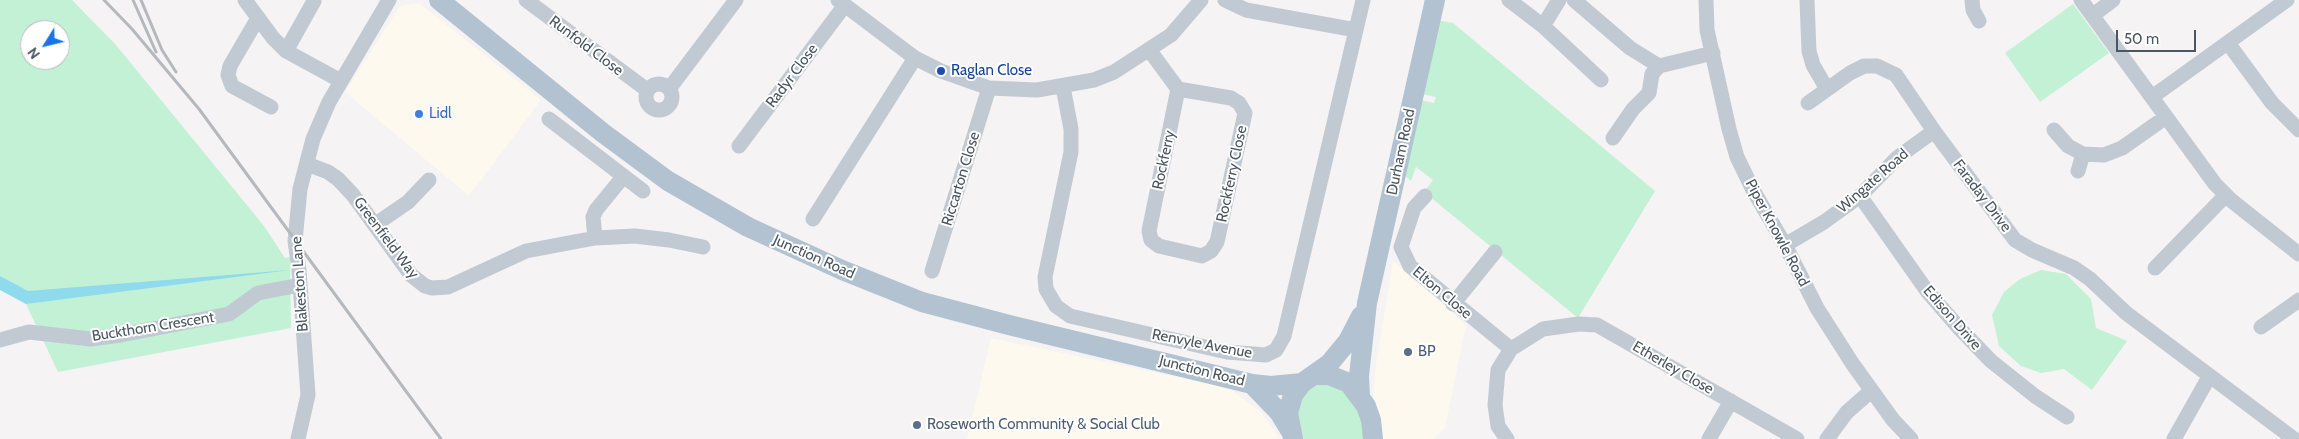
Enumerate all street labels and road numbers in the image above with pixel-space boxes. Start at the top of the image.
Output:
street label: Runfold Close [545,12,627,80]
street label: Radyr Close [762,41,822,111]
street label: Durham Road [1383,107,1419,197]
street label: Rockferry Close [1213,124,1251,224]
street label: Rockferry [1149,129,1179,191]
street label: Riccarton Close [938,130,984,228]
street label: Wingate Road [1834,145,1912,217]
street label: Faraday Drive [1949,156,2015,236]
street label: Piper Knowle Road [1741,176,1813,290]
street label: Greenfield Way [350,194,422,282]
street label: Junction Road [770,231,858,283]
street label: Blakeston Lane [288,236,312,332]
street label: Elton Close [1409,263,1475,323]
street label: Edison Drive [1919,282,1985,354]
street label: Buckthorn Crescent [91,308,215,346]
street label: Renvyle Avenue [1150,325,1254,363]
street label: Etherley Close [1629,338,1717,398]
street label: Junction Road [1157,352,1247,390]

